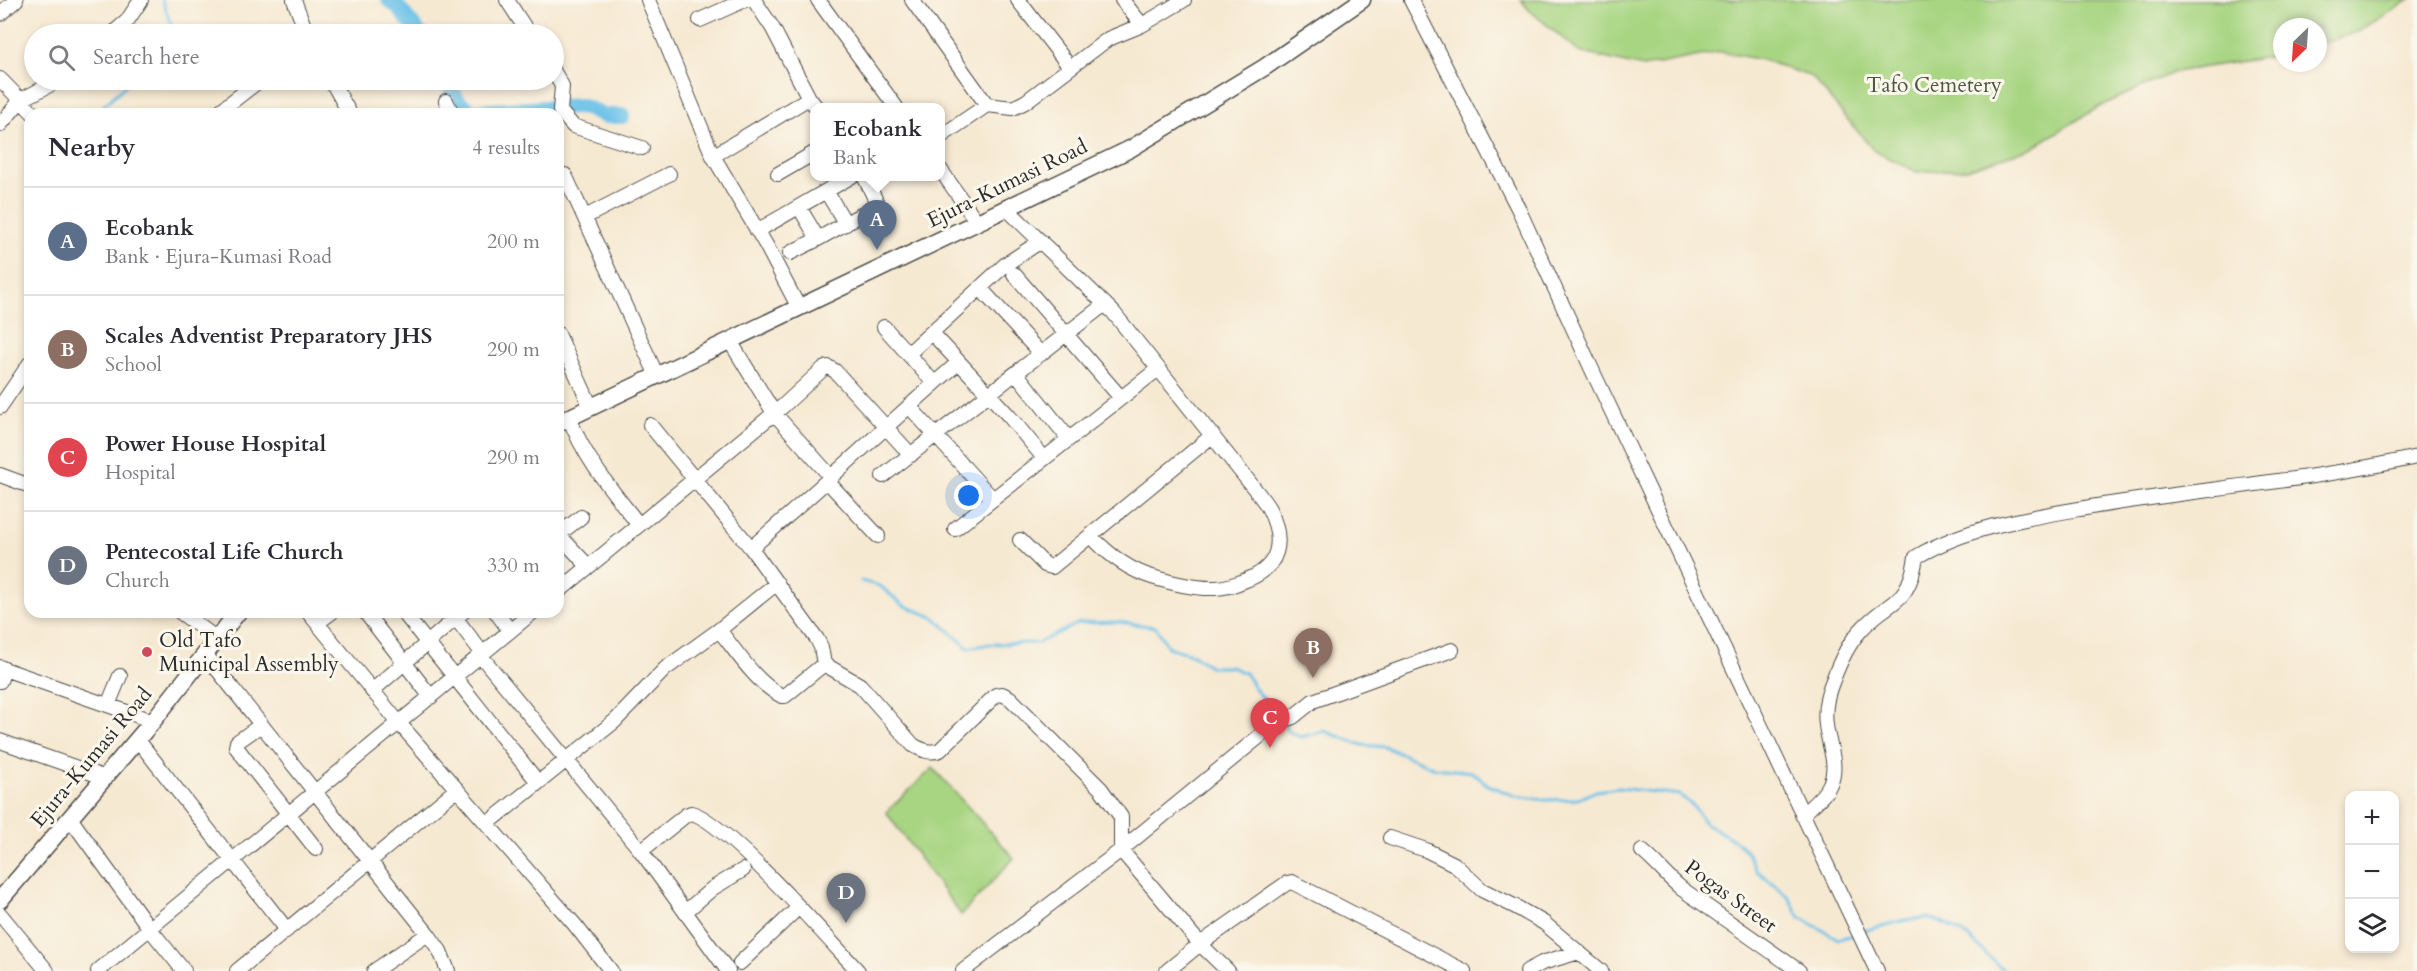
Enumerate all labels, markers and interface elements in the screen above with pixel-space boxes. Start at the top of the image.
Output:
north arrow [2273,18,2327,72]
search box [24,24,564,90]
icon: search [45,41,78,74]
text: Search here [93,42,200,72]
park label: Tafo Cemetery [1866,71,2002,100]
popup [810,103,945,181]
text: Ecobank [833,114,922,144]
text: Nearby [48,130,136,165]
street label: Ejura-Kumasi Road [922,132,1092,235]
text: 4 results [472,134,540,161]
text: Bank [833,144,877,171]
pin: A [858,200,896,250]
text: Ecobank [105,213,194,243]
text: A [60,228,75,255]
text: 200 m [487,228,540,255]
text: Bank · Ejura-Kumasi Road [105,243,332,270]
text: Scales Adventist Preparatory JHS [105,321,432,351]
text: B [60,336,75,363]
text: 290 m [487,336,540,363]
text: School [105,351,162,378]
text: Power House Hospital [105,429,326,459]
text: C [60,444,75,471]
text: 290 m [487,444,540,471]
text: Hospital [105,459,176,486]
your location [954,481,983,510]
text: Pentecostal Life Church [105,537,344,567]
text: D [59,552,76,579]
text: 330 m [487,552,540,579]
text: Church [105,567,170,594]
place label: Old Tafo Municipal Assembly [159,626,339,679]
pin: B [1294,628,1332,678]
marker: Old Tafo Municipal Assembly [140,645,154,659]
street label: Ejura-Kumasi Road [24,681,159,834]
pin: C [1250,698,1290,748]
map controls [2345,791,2399,953]
button: + [2345,791,2399,845]
button: − [2345,845,2399,899]
street label: Pogas Street [1679,853,1783,940]
pin: D [826,874,866,923]
button: layers [2345,899,2399,953]

